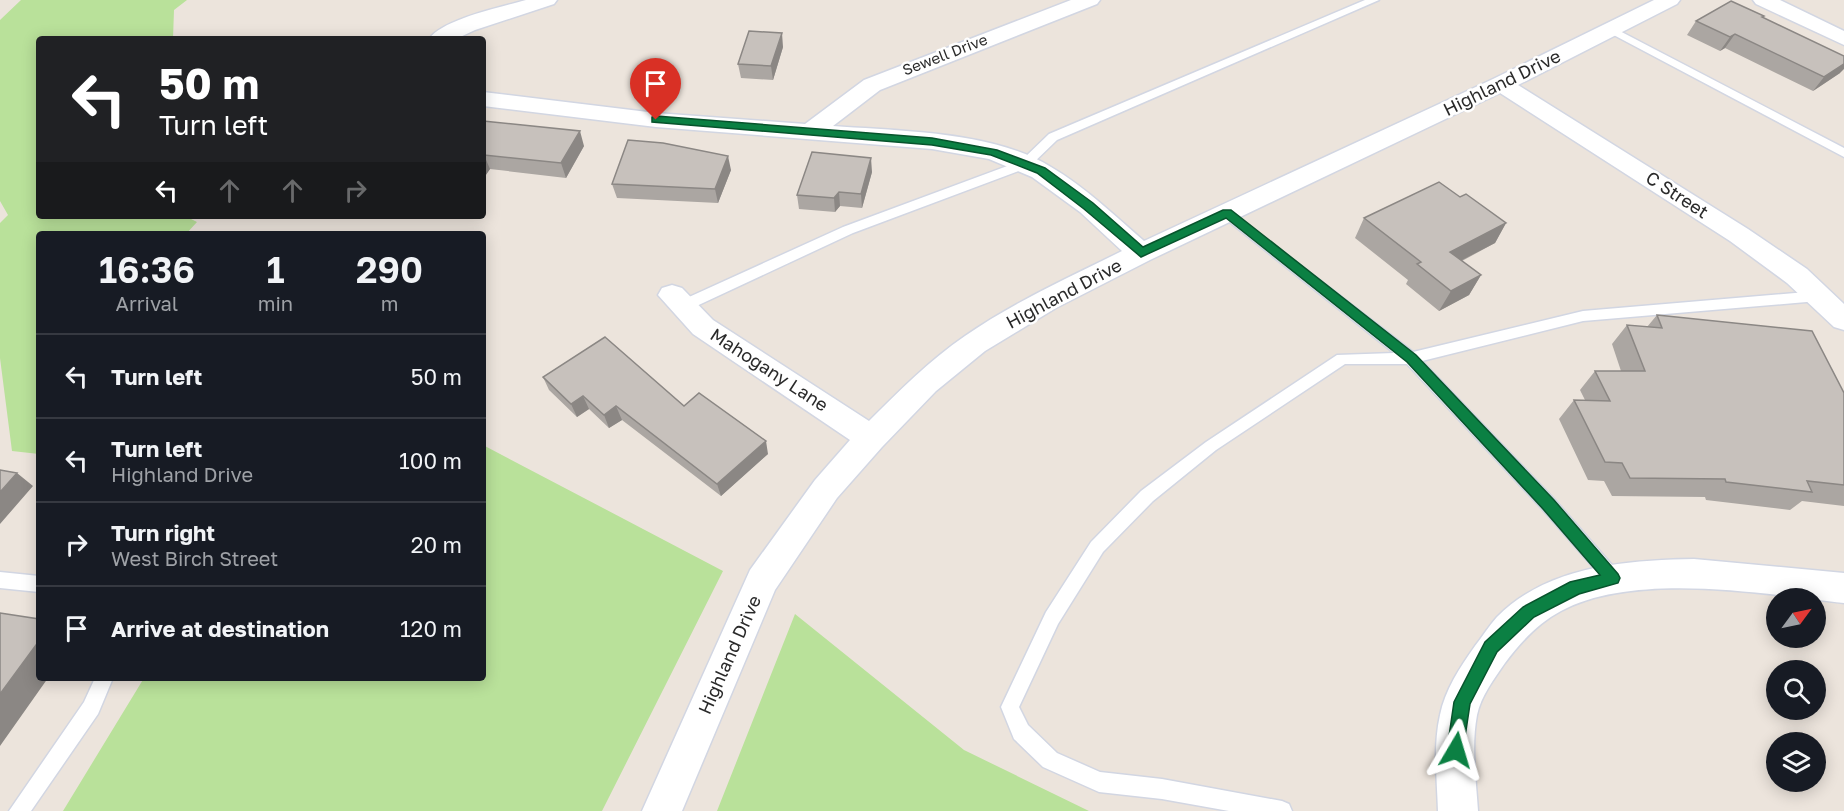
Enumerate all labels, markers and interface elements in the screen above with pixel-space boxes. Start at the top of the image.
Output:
street label: Sewell Drive [900,30,990,78]
street label: Highland Drive [1439,44,1564,120]
text: 50 m [159,58,259,108]
pin [630,58,681,120]
icon: left [60,60,138,138]
icon: arrive [639,67,672,100]
text: Turn left [159,109,268,141]
street label: C Street [1642,166,1713,222]
icon: left [150,174,183,207]
icon: ahead [213,174,246,207]
icon: ahead [276,174,309,207]
icon: right [339,174,372,207]
text: 16:36 [99,248,195,291]
text: 1 [266,248,285,291]
text: 290 [356,248,423,291]
street label: Highland Drive [1002,253,1125,333]
text: Arrival [116,291,178,315]
text: min [258,291,293,315]
text: m [381,291,398,315]
street label: Mahogany Lane [706,323,833,415]
icon: left [60,360,93,393]
text: Turn left [111,363,202,390]
text: 50 m [411,363,462,390]
text: Turn left [111,435,202,462]
icon: left [60,444,93,477]
text: 100 m [399,447,462,474]
text: Highland Drive [111,462,253,486]
text: Turn right [111,519,215,546]
icon: right [60,528,93,561]
text: 20 m [411,531,462,558]
text: West Birch Street [111,546,278,570]
north arrow [1766,588,1826,648]
map controls [1766,588,1826,792]
street label: Highland Drive [693,592,765,717]
icon: arrive [60,612,93,645]
text: Arrive at destination [111,615,329,642]
text: 120 m [400,615,462,642]
button: search [1766,660,1826,720]
position arrow [1424,718,1488,782]
button: layers [1766,732,1826,792]

